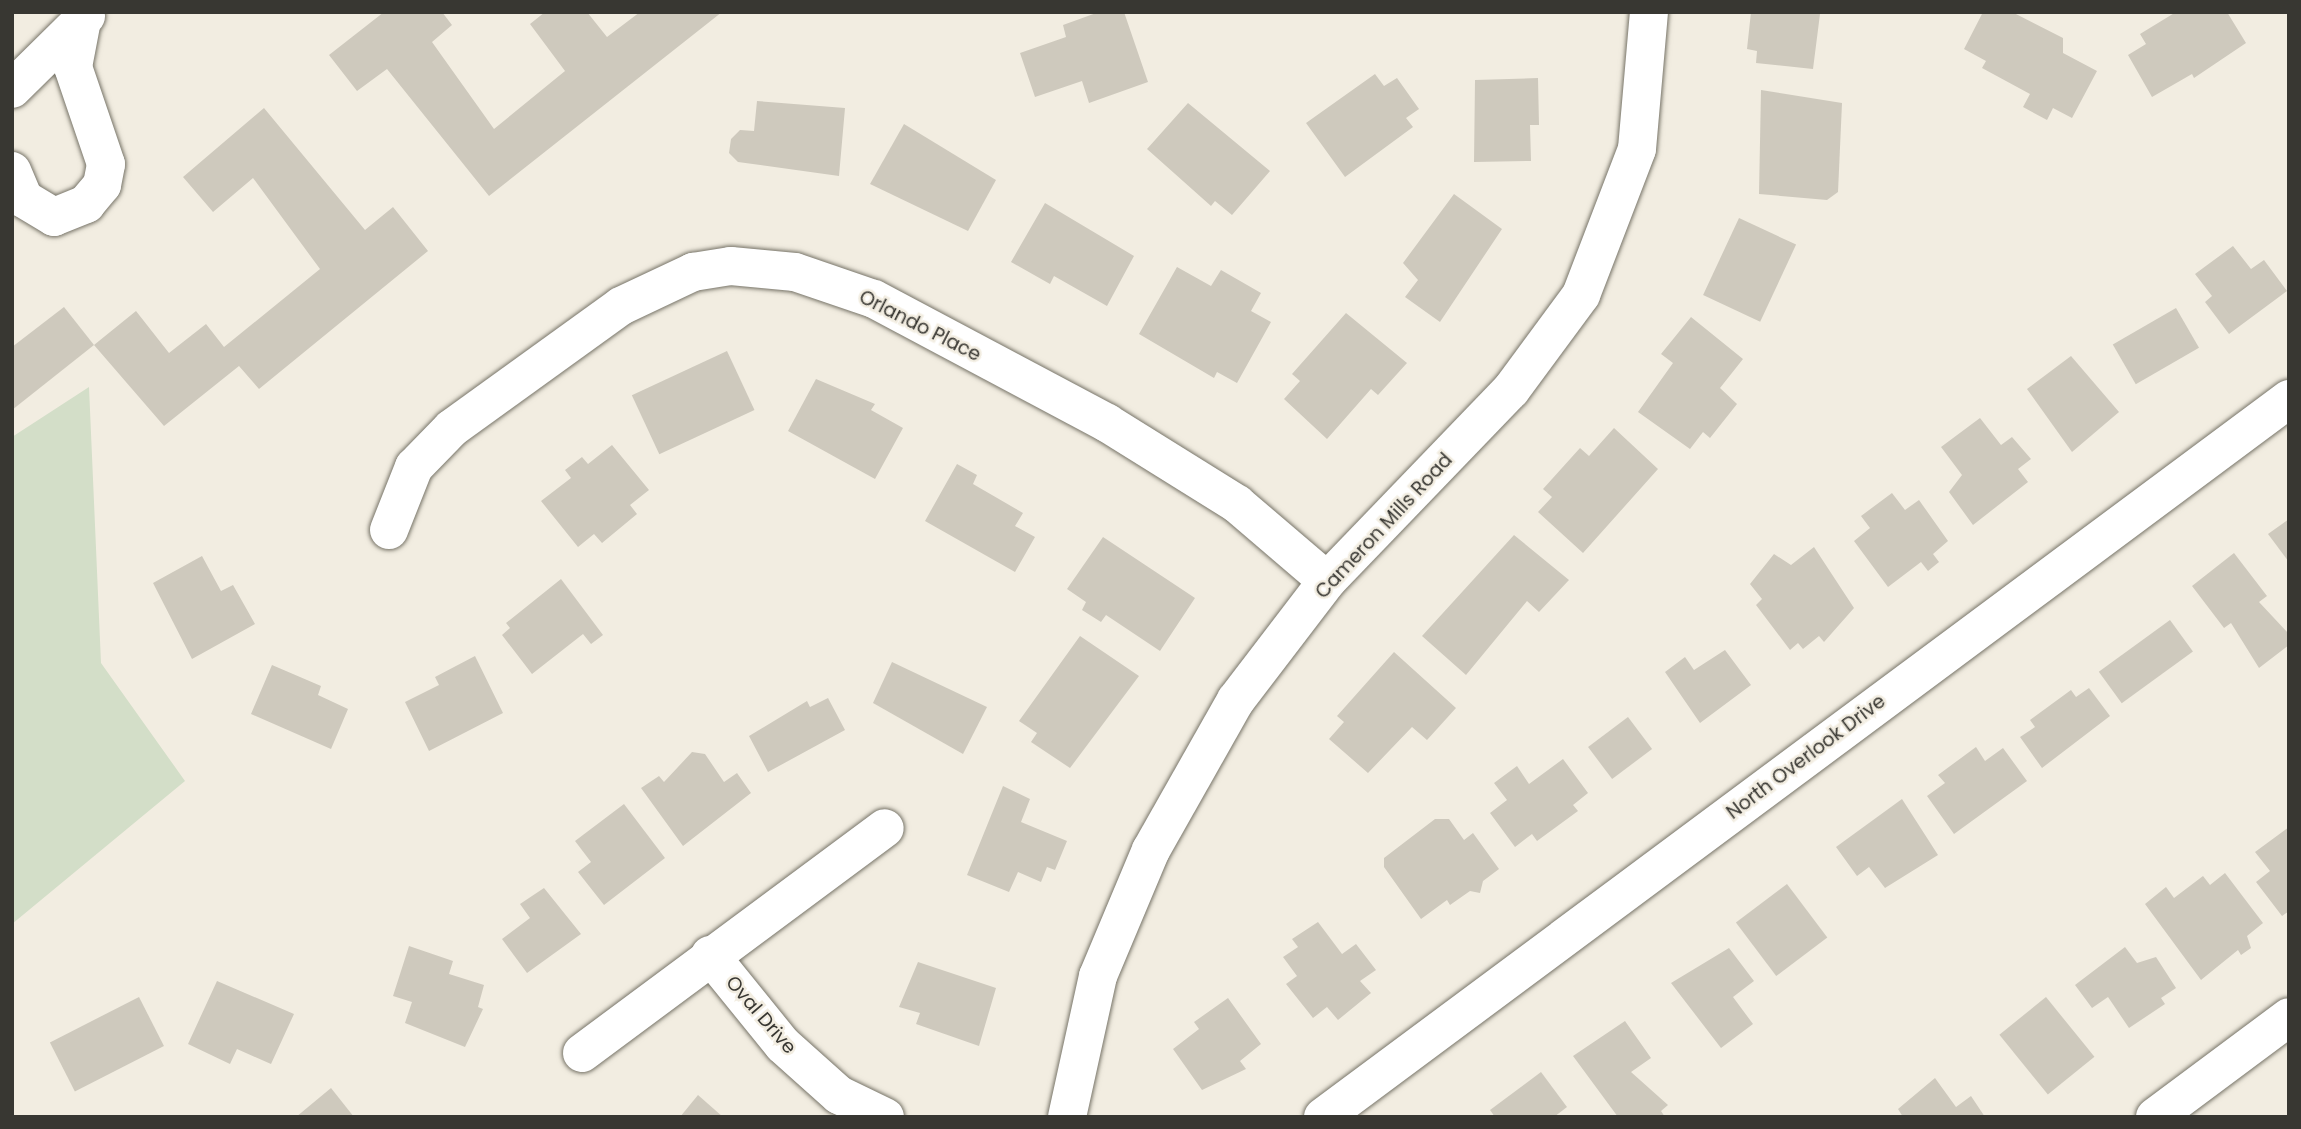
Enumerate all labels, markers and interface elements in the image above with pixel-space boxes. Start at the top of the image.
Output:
street label: Orlando Place [855,286,985,366]
street label: Cameron Mills Road [1311,449,1457,603]
street label: North Overlook Drive [1722,690,1890,824]
street label: Oval Drive [721,971,801,1059]

